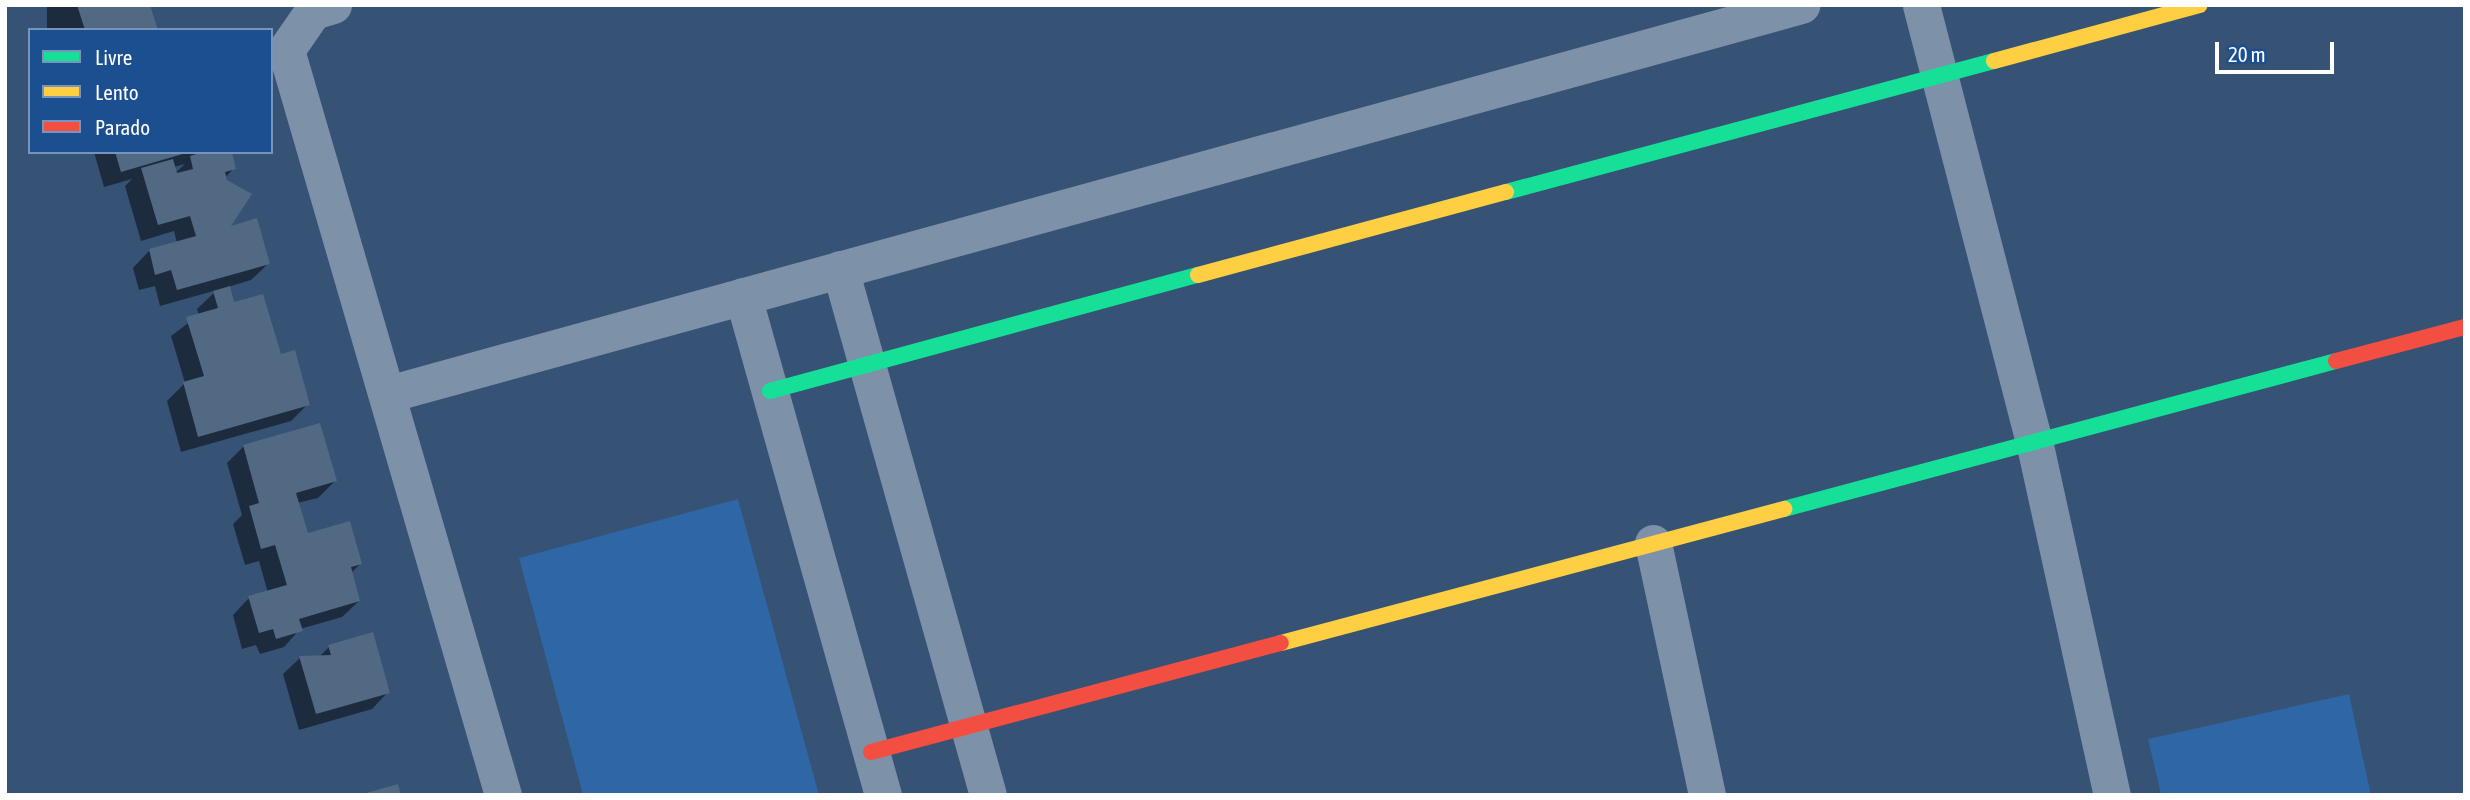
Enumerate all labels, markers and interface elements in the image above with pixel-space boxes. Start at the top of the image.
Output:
legend [28,28,273,154]
scale bar [2218,28,2337,72]
text: 20 m [2228,42,2266,66]
text: Livre [95,45,132,69]
text: Lento [95,80,139,104]
text: Parado [95,115,150,139]

